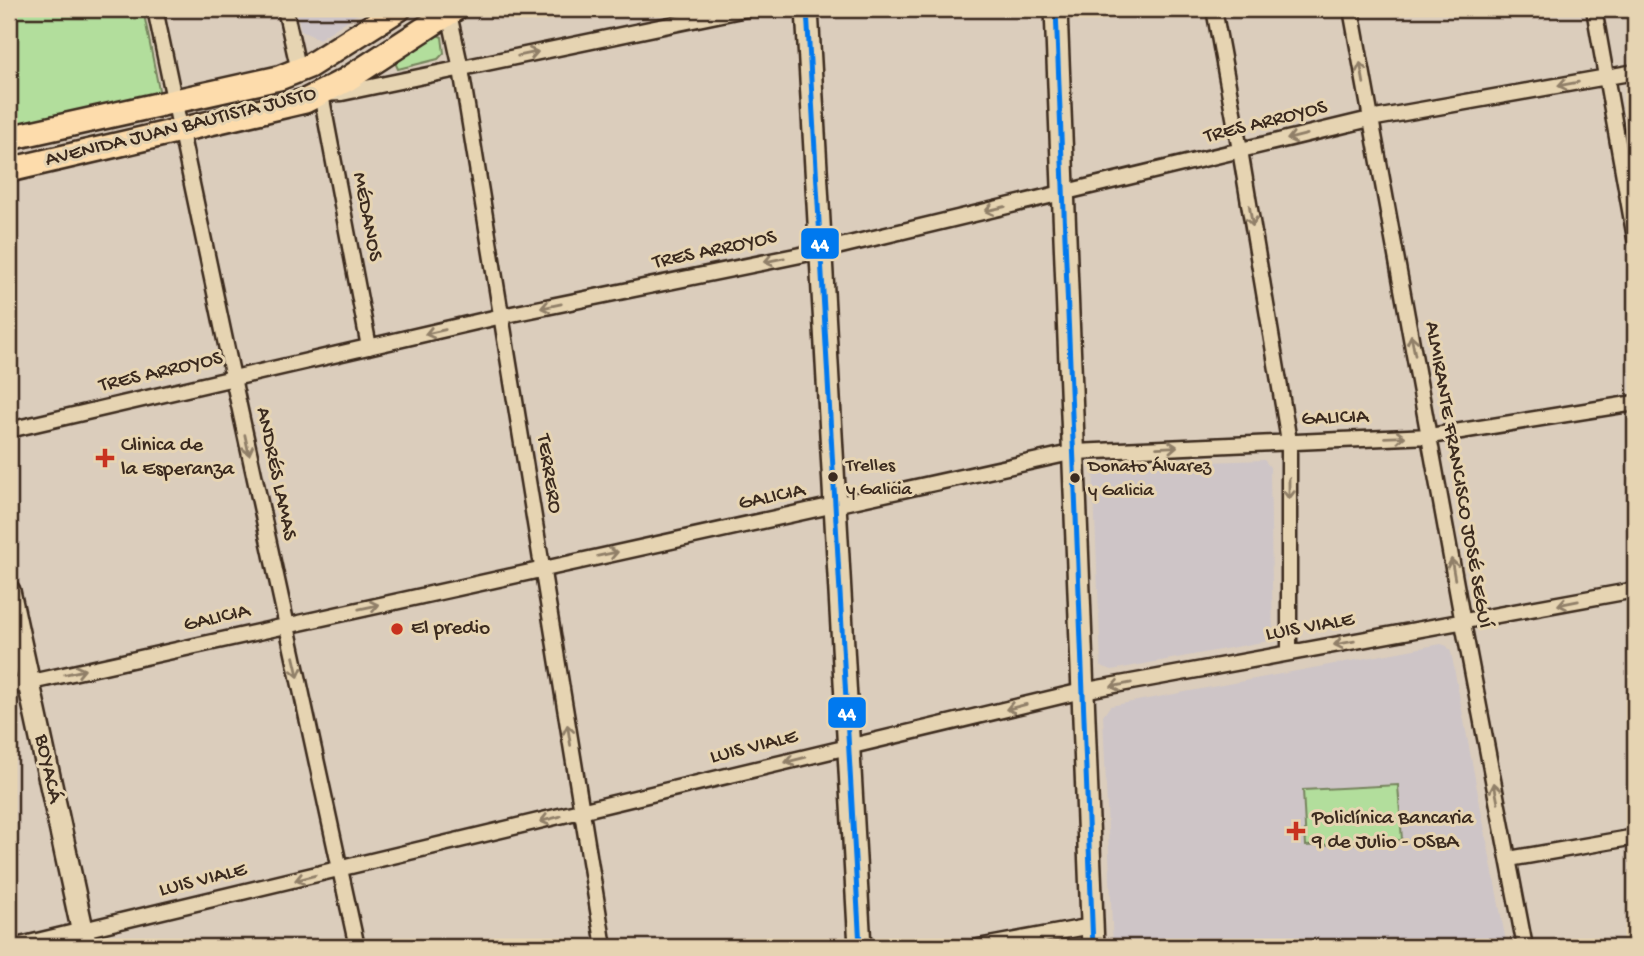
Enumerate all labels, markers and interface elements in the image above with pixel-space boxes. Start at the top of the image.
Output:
one-way arrow [516,47,539,61]
one-way arrow [1355,62,1368,85]
one-way arrow [1557,78,1580,91]
street label: AVENIDA JUAN BAUTISTA JUSTO [43,82,319,174]
street label: TRES ARROYOS [1201,96,1330,151]
one-way arrow [1286,131,1309,144]
street label: MÉDANOS [345,171,387,264]
one-way arrow [984,203,1007,217]
one-way arrow [1245,204,1258,227]
street label: TRES ARROYOS [650,226,779,277]
line badge: 44 [800,227,840,260]
text: 44 [810,235,830,258]
one-way arrow [763,254,786,268]
one-way arrow [540,300,563,314]
street label: ALMIRANTE FRANCISCO JOSÉ SEGUÍ [1418,320,1496,630]
one-way arrow [424,326,447,339]
one-way arrow [1405,334,1419,357]
street label: TRES ARROYOS [96,347,225,400]
street label: ANDRÉS LAMAS [249,405,301,543]
street label: GALICIA [1301,405,1371,433]
one-way arrow [1383,431,1406,444]
street label: TERRERO [529,432,567,516]
one-way arrow [241,433,254,456]
place label: Clinica de la Esperanza [121,434,236,483]
one-way arrow [1156,441,1179,454]
marker: Clinica de la Esperanza [95,448,115,468]
place label: Trelles y Galicia [845,455,913,502]
place label: Donato Álvarez y Galicia [1086,456,1212,503]
marker: Trelles y Galicia [826,470,840,484]
marker: Donato Álvarez y Galicia [1068,471,1082,485]
street label: GALICIA [737,478,809,517]
one-way arrow [1282,478,1296,501]
one-way arrow [596,547,619,561]
one-way arrow [1446,558,1459,581]
one-way arrow [1557,597,1580,610]
street label: GALICIA [181,599,254,639]
one-way arrow [357,599,380,613]
street label: LUIS VIALE [1264,608,1357,648]
place label: El predio [411,617,490,642]
marker: El predio [389,621,405,637]
one-way arrow [1333,637,1356,650]
one-way arrow [289,655,303,678]
one-way arrow [63,665,86,679]
one-way arrow [1110,679,1133,693]
line badge: 44 [827,696,867,729]
one-way arrow [1005,701,1028,714]
text: 44 [837,704,857,727]
one-way arrow [562,724,575,747]
street label: LUIS VIALE [708,725,801,771]
street label: BOYACÁ [27,731,68,807]
one-way arrow [784,754,807,767]
one-way arrow [1489,782,1502,804]
place label: Policlínica Bancaria 9 de Julio - OSBA [1311,807,1474,856]
one-way arrow [539,813,562,826]
marker: Policlínica Bancaria 9 de Julio - OSBA [1286,821,1306,841]
street label: LUIS VIALE [157,858,250,904]
one-way arrow [294,872,317,885]

